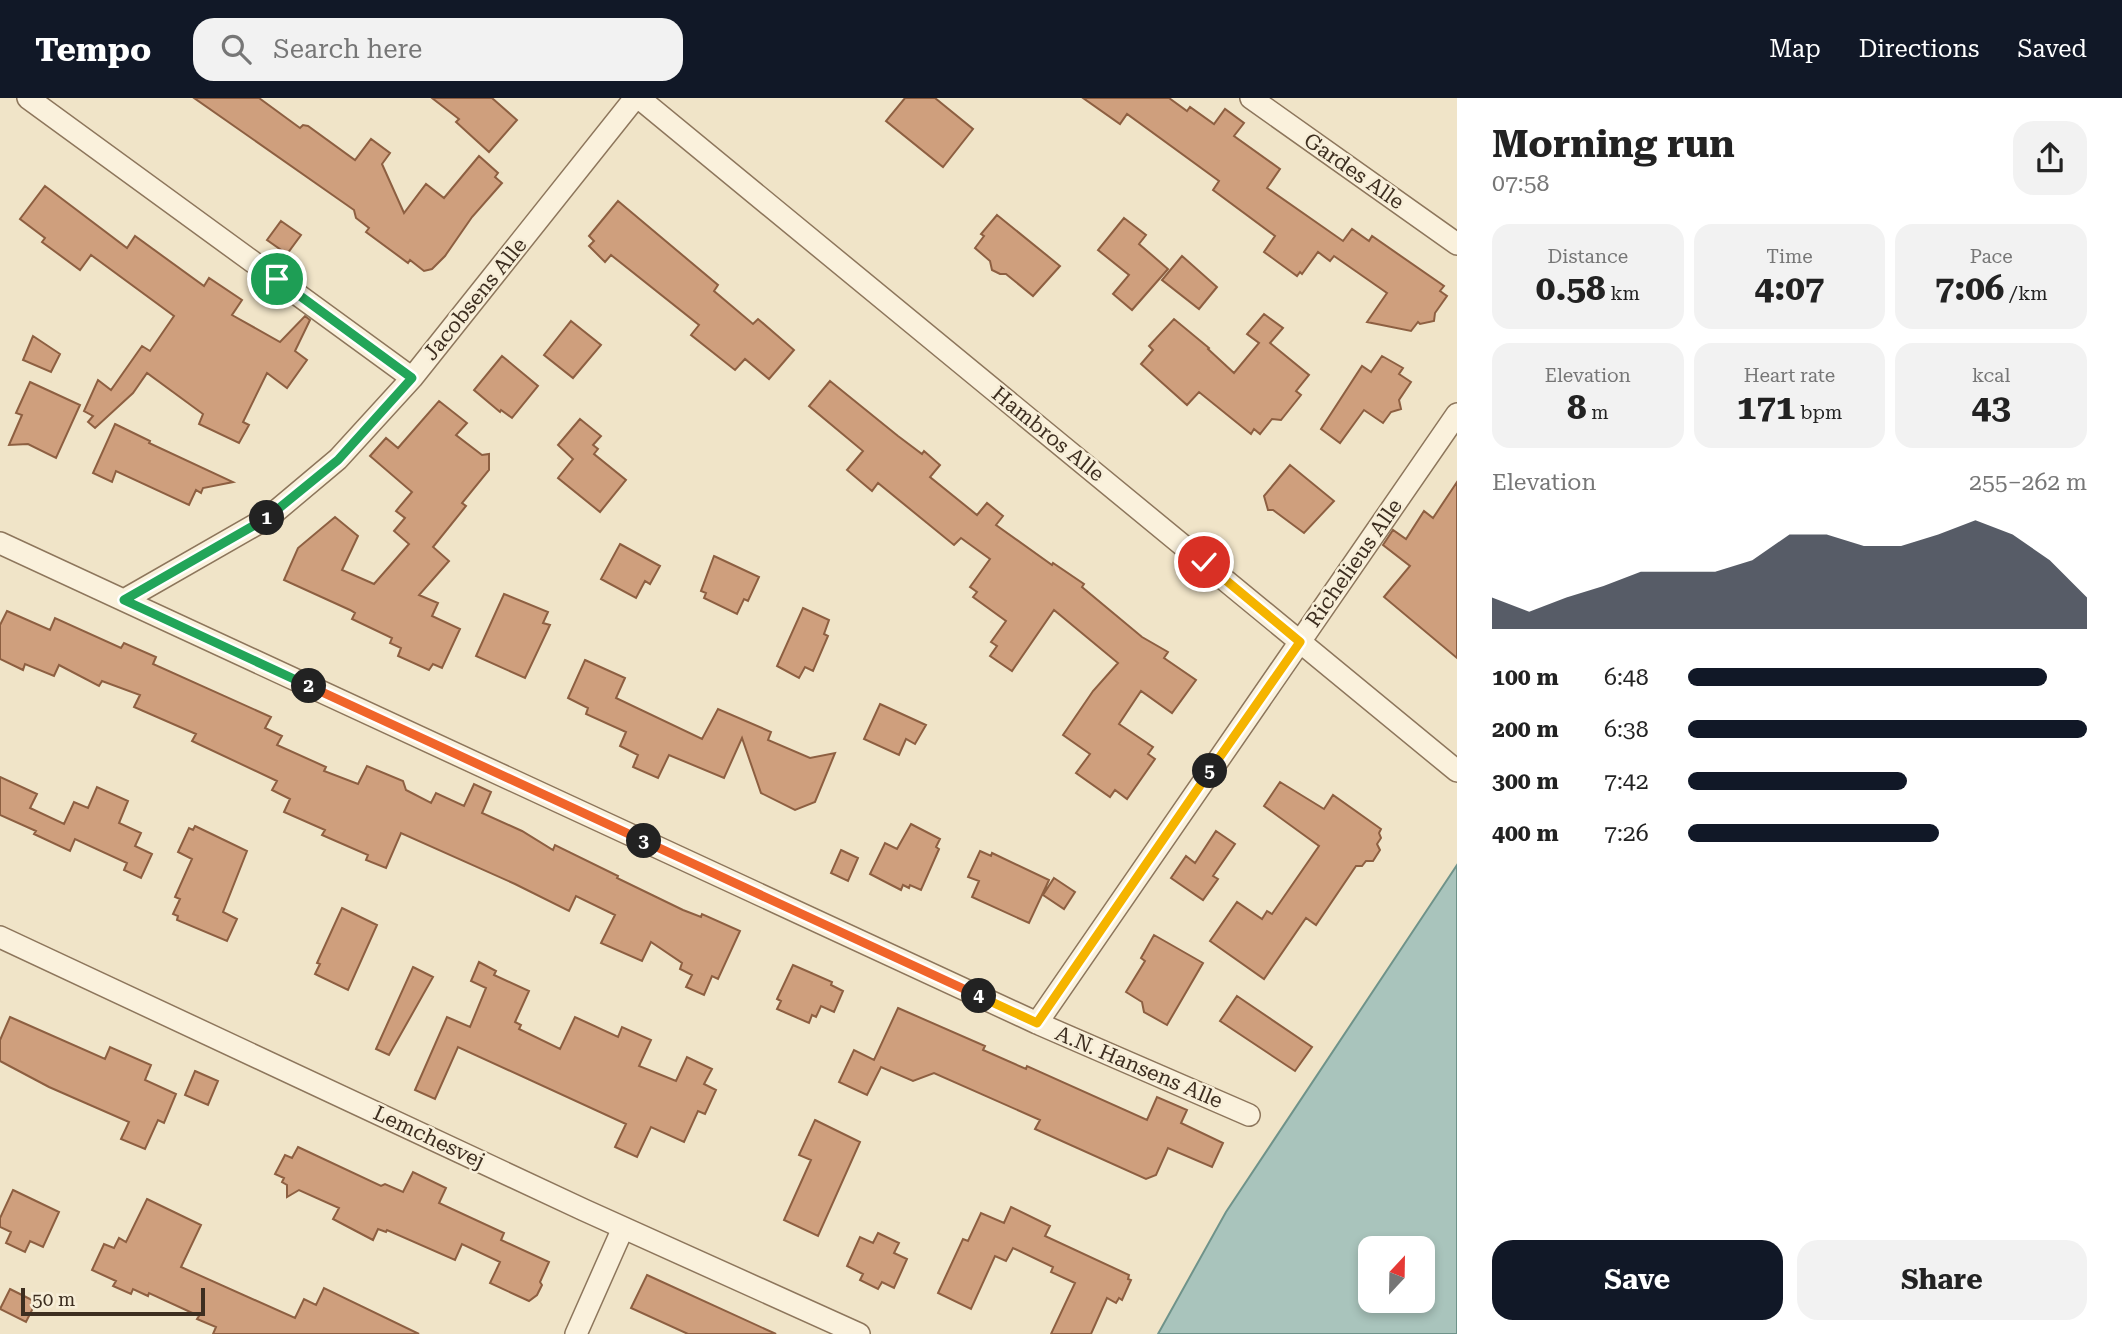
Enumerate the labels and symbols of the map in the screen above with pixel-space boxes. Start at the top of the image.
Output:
street label: Gardes Alle [1300,128,1408,214]
street label: Jacobsens Alle [418,233,532,365]
pin [247,249,307,309]
street label: Hambros Alle [987,382,1109,486]
street label: Richelieus Alle [1301,494,1407,632]
pin: 1 [250,500,284,536]
pin [1174,532,1234,592]
pin: 2 [292,668,326,704]
pin: 5 [1192,754,1228,788]
pin: 3 [626,824,662,858]
pin: 4 [962,978,996,1014]
street label: A.N. Hansens Alle [1052,1021,1226,1113]
street label: Lemchesvej [370,1101,488,1173]
north arrow [1358,1236,1435,1312]
scale bar [21,1285,205,1317]

